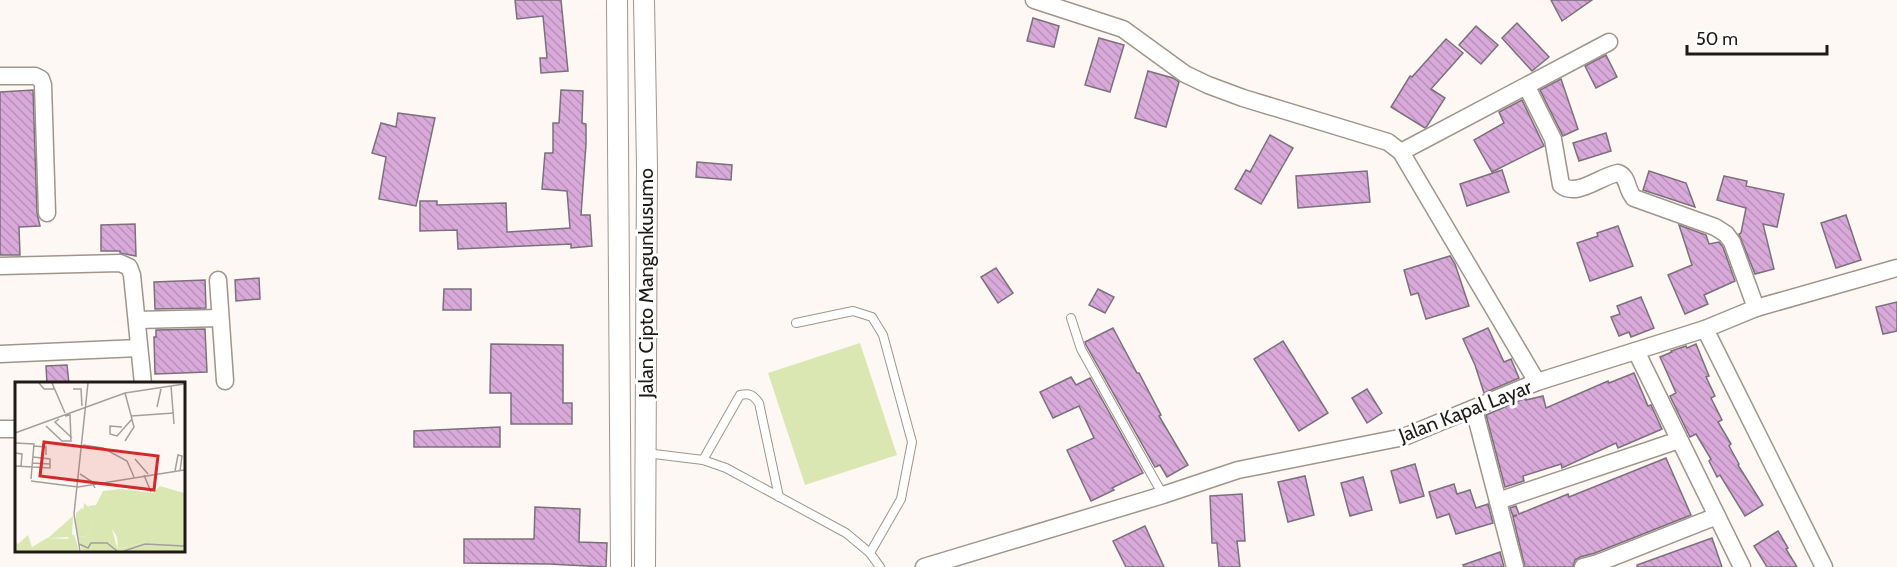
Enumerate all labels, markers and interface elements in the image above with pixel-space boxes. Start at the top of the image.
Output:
scale bar [1687,18,1826,56]
text: 50 m [1696,28,1738,50]
street label: Jalan Cipto Mangunkusumo [634,168,658,399]
street label: Jalan Kapal Layar [1394,374,1536,448]
inset map [15,382,184,552]

